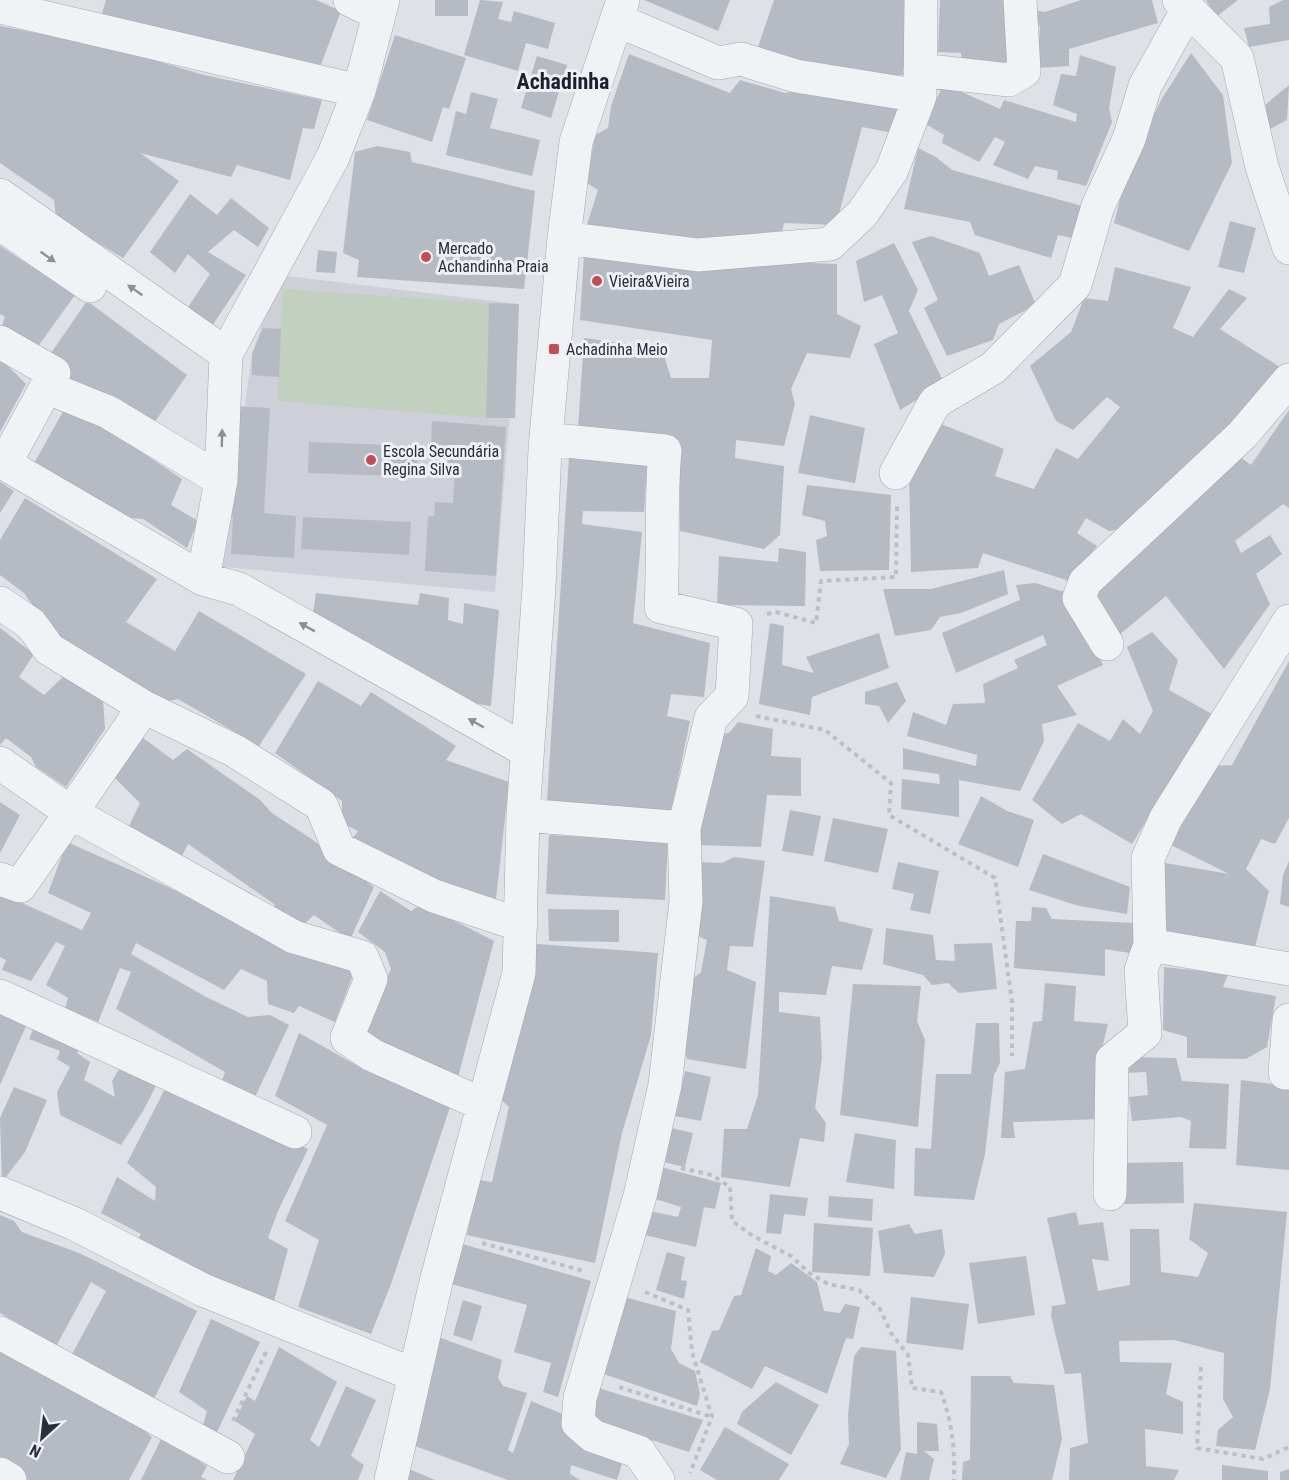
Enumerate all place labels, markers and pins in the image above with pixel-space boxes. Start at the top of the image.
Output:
place label: Mercado Achandinha Praia [438,239,549,276]
marker: Mercado Achandinha Praia [419,250,433,264]
place label: Vieira&Vieira [609,272,690,291]
marker: Vieira&Vieira [590,274,604,288]
place label: Achadinha Meio [566,340,668,359]
marker: Achadinha Meio [547,342,561,356]
place label: Escola Secundária Regina Silva [383,442,499,479]
marker: Escola Secundária Regina Silva [364,453,378,467]

